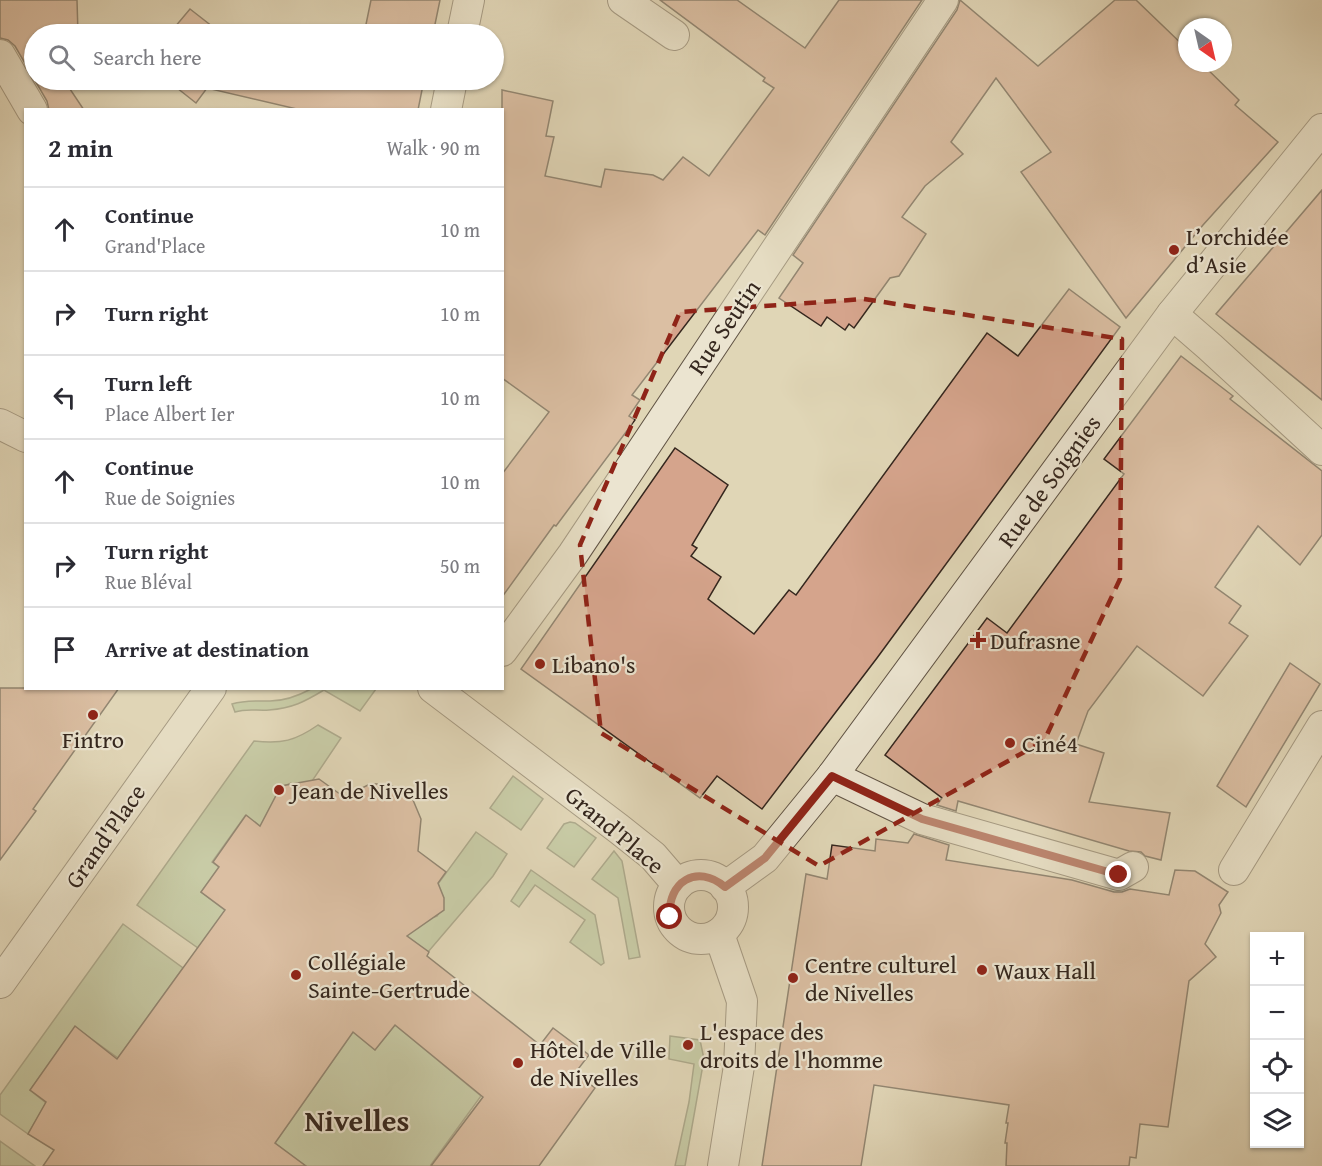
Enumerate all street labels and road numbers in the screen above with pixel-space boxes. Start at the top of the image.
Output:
street label: Rue Seutin [679,272,769,382]
street label: Rue de Soignies [989,407,1109,555]
street label: Grand'Place [56,777,154,895]
street label: Grand'Place [558,778,672,882]

